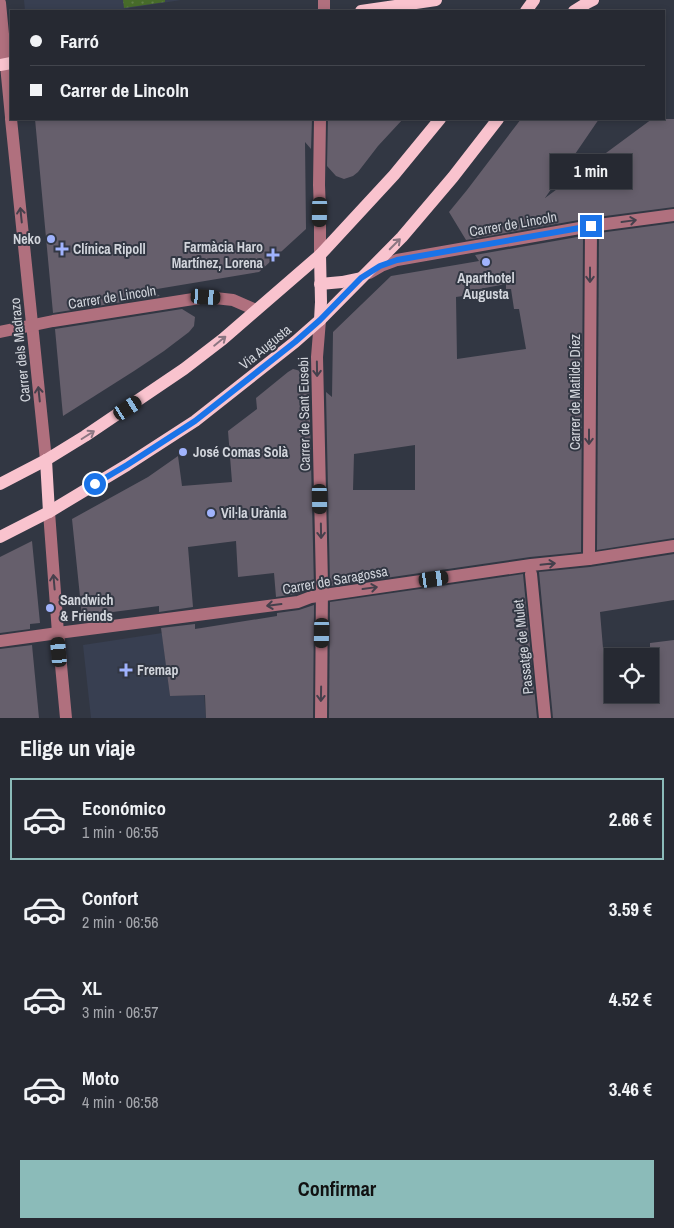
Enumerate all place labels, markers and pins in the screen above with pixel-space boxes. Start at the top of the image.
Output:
place label: Neko [13,230,41,248]
marker: Neko [45,233,57,245]
place label: Farmàcia Haro Martínez, Lorena [172,238,264,272]
place label: Clínica Ripoll [73,240,146,258]
marker: Clínica Ripoll [55,242,69,256]
marker: Farmàcia Haro Martínez, Lorena [267,249,279,261]
marker: Aparthotel Augusta [480,256,492,268]
place label: Aparthotel Augusta [457,269,515,303]
place label: José Comas Solà [193,443,289,461]
marker: José Comas Solà [177,446,189,458]
place label: Vil·la Urània [221,504,287,522]
marker: Vil·la Urània [205,507,217,519]
place label: Sandwich & Friends [60,591,114,625]
marker: Sandwich & Friends [44,602,56,614]
place label: Fremap [137,661,178,679]
marker: Fremap [119,663,133,677]

